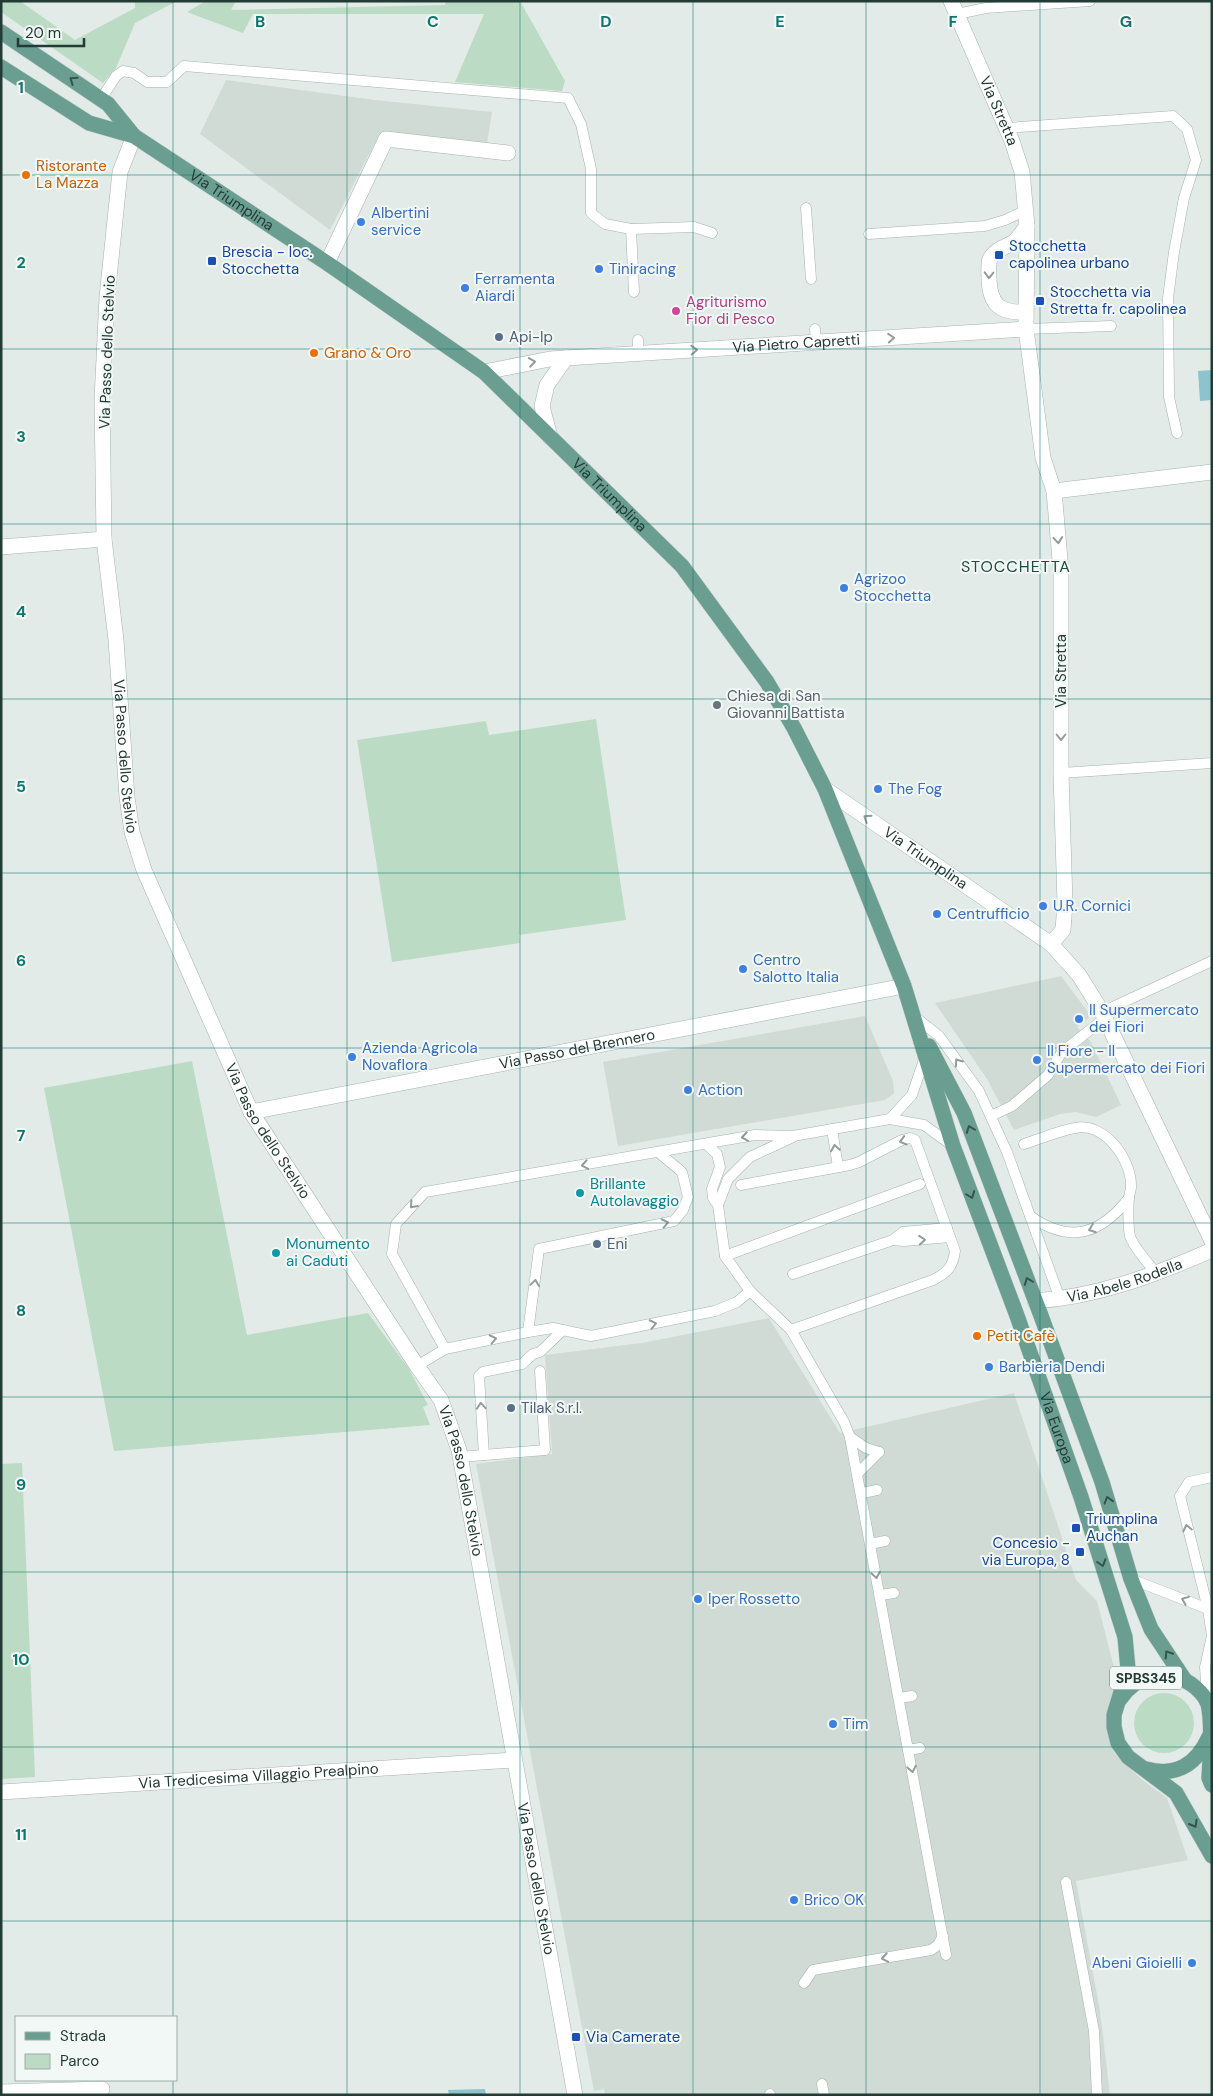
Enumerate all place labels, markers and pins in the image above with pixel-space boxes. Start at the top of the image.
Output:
place label: Ristorante La Mazza [36,156,107,193]
marker: Ristorante La Mazza [20,169,32,181]
place label: Albertini service [371,203,429,240]
marker: Albertini service [355,216,367,228]
place label: Stocchetta capolinea urbano [1009,236,1130,273]
place label: Brescia - loc. Stocchetta [222,242,313,279]
marker: Stocchetta capolinea urbano [993,249,1005,261]
marker: Brescia - loc. Stocchetta [206,255,218,267]
place label: Tiniracing [609,259,676,279]
marker: Tiniracing [593,263,605,275]
place label: Ferramenta Aiardi [475,269,555,306]
marker: Ferramenta Aiardi [459,282,471,294]
place label: Stocchetta via Stretta fr. capolinea [1050,282,1186,319]
place label: Agriturismo Fior di Pesco [686,292,775,329]
marker: Stocchetta via Stretta fr. capolinea [1034,295,1046,307]
marker: Agriturismo Fior di Pesco [670,305,682,317]
place label: Api-Ip [509,327,553,347]
marker: Api-Ip [493,331,505,343]
place label: Grano & Oro [324,343,411,363]
marker: Grano & Oro [308,347,320,359]
place label: Agrizoo Stocchetta [854,569,931,606]
marker: Agrizoo Stocchetta [838,582,850,594]
place label: Chiesa di San Giovanni Battista [727,686,845,723]
marker: Chiesa di San Giovanni Battista [711,699,723,711]
place label: The Fog [888,779,942,799]
marker: The Fog [872,783,884,795]
place label: U.R. Cornici [1053,896,1131,916]
marker: U.R. Cornici [1037,900,1049,912]
place label: Centrufficio [947,904,1030,924]
marker: Centrufficio [931,908,943,920]
place label: Centro Salotto Italia [753,950,839,987]
marker: Centro Salotto Italia [737,963,749,975]
place label: Il Supermercato dei Fiori [1089,1000,1199,1037]
marker: Il Supermercato dei Fiori [1073,1013,1085,1025]
place label: Azienda Agricola Novaflora [362,1038,478,1075]
place label: Il Fiore - Il Supermercato dei Fiori [1047,1041,1205,1078]
marker: Azienda Agricola Novaflora [346,1051,358,1063]
marker: Il Fiore - Il Supermercato dei Fiori [1031,1054,1043,1066]
place label: Action [698,1080,743,1100]
marker: Action [682,1084,694,1096]
place label: Brillante Autolavaggio [590,1174,679,1211]
marker: Brillante Autolavaggio [574,1187,586,1199]
place label: Monumento ai Caduti [286,1234,370,1271]
place label: Eni [607,1234,628,1254]
marker: Eni [591,1238,603,1250]
marker: Monumento ai Caduti [270,1247,282,1259]
place label: Petit Cafè [987,1326,1055,1346]
marker: Petit Cafè [971,1330,983,1342]
place label: Barbieria Dendi [999,1357,1105,1377]
marker: Barbieria Dendi [983,1361,995,1373]
place label: Tilak S.r.l. [521,1398,582,1418]
marker: Tilak S.r.l. [505,1402,517,1414]
place label: Triumplina Auchan [1086,1509,1158,1546]
marker: Triumplina Auchan [1070,1522,1082,1534]
place label: Concesio - via Europa, 8 [982,1533,1070,1570]
marker: Concesio - via Europa, 8 [1074,1546,1086,1558]
place label: Iper Rossetto [708,1589,800,1609]
marker: Iper Rossetto [692,1593,704,1605]
place label: Tim [843,1714,868,1734]
marker: Tim [827,1718,839,1730]
place label: Brico OK [804,1890,864,1910]
marker: Brico OK [788,1894,800,1906]
place label: Abeni Gioielli [1092,1953,1182,1973]
marker: Abeni Gioielli [1186,1957,1198,1969]
place label: Via Camerate [586,2027,680,2047]
marker: Via Camerate [570,2031,582,2043]

